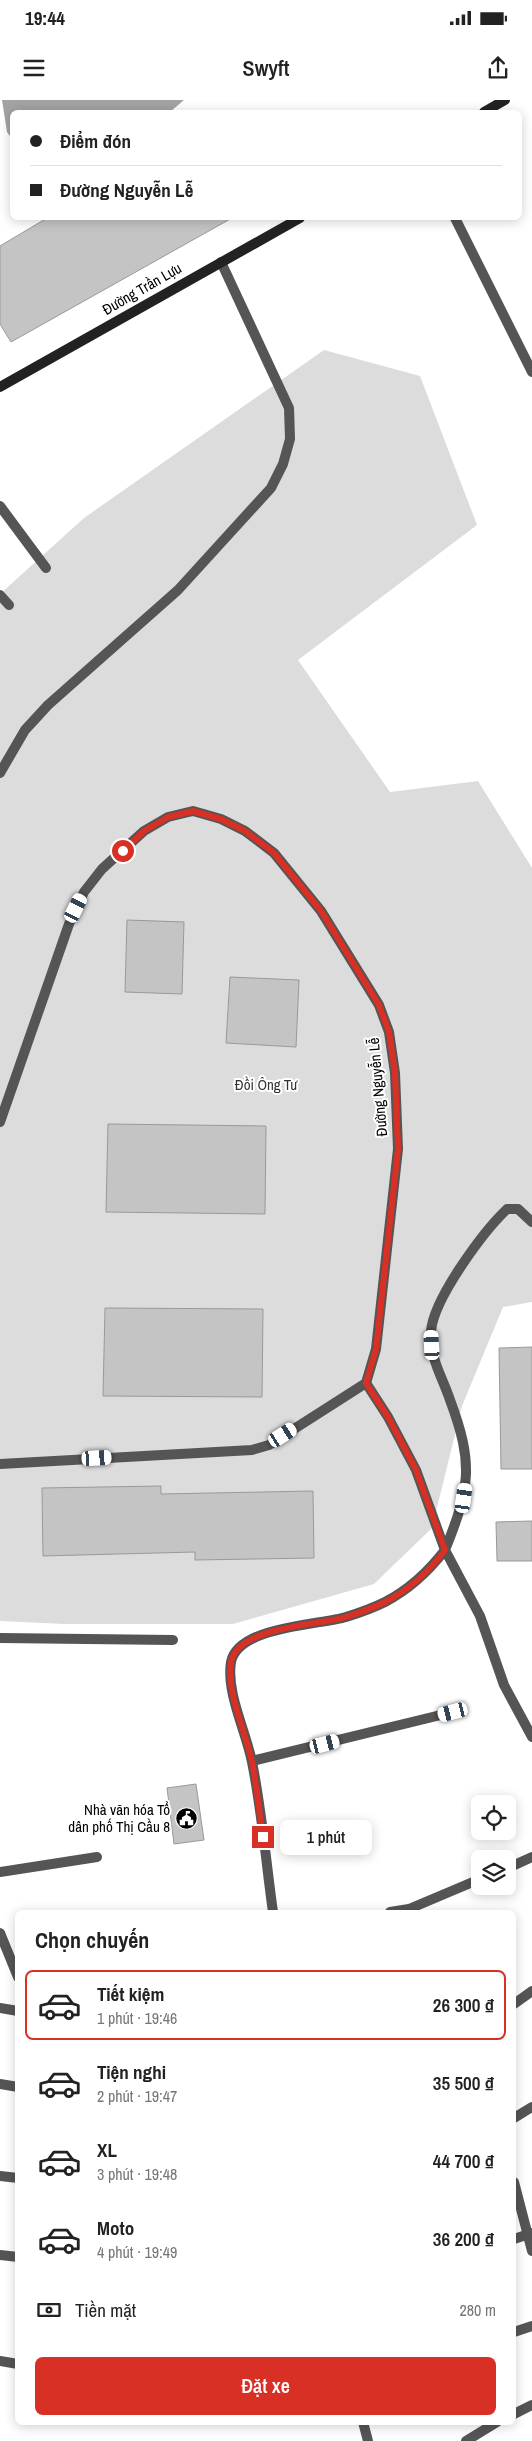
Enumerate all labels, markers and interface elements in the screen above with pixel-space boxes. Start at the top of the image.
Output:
text: 19:44 [25,5,65,31]
text: Swyft [243,53,289,83]
icon: menu [20,54,48,82]
icon: share [484,54,512,82]
text: Điểm đón [60,128,131,154]
text: Đường Nguyễn Lễ [60,177,193,203]
street label: Đường Trần Lựu [98,257,185,320]
route start [112,840,134,862]
car [62,891,89,925]
street label: Đường Nguyễn Lễ [363,1037,392,1137]
park label: Đồi Ông Tư [235,1074,298,1095]
car [423,1330,440,1360]
car [266,1421,299,1449]
car [81,1450,112,1466]
car [454,1482,473,1514]
car [436,1701,469,1723]
car [308,1733,341,1755]
map controls [471,1795,516,1895]
button: locate [471,1795,516,1840]
place label: Nhà văn hóa Tổ dân phố Thị Cầu 8 [68,1799,170,1837]
public building icon: Nhà văn hóa Tổ dân phố Thị Cầu 8 [174,1807,198,1831]
callout: 1 phút [280,1820,373,1854]
route end [252,1826,274,1848]
text: 1 phút [307,1826,345,1848]
button: layers [471,1850,516,1895]
text: Chọn chuyến [35,1925,149,1955]
text: Tiết kiệm [97,1981,164,2007]
icon: car [37,1983,82,2028]
text: 26 300 ₫ [433,1992,494,2018]
text: 1 phút · 19:46 [97,2007,177,2029]
text: Tiện nghi [97,2059,166,2085]
icon: car [37,2061,82,2106]
text: 35 500 ₫ [433,2070,494,2096]
text: 2 phút · 19:47 [97,2085,177,2107]
text: XL [97,2137,117,2163]
icon: car [37,2139,82,2184]
text: 44 700 ₫ [433,2148,494,2174]
text: 3 phút · 19:48 [97,2163,177,2185]
text: Moto [97,2215,134,2241]
icon: car [37,2217,82,2262]
text: 36 200 ₫ [433,2226,494,2252]
text: 4 phút · 19:49 [97,2241,177,2263]
icon: cash [35,2296,63,2324]
text: Tiền mặt [75,2297,136,2323]
text: 280 m [460,2299,496,2321]
button: Đặt xe [35,2357,496,2415]

